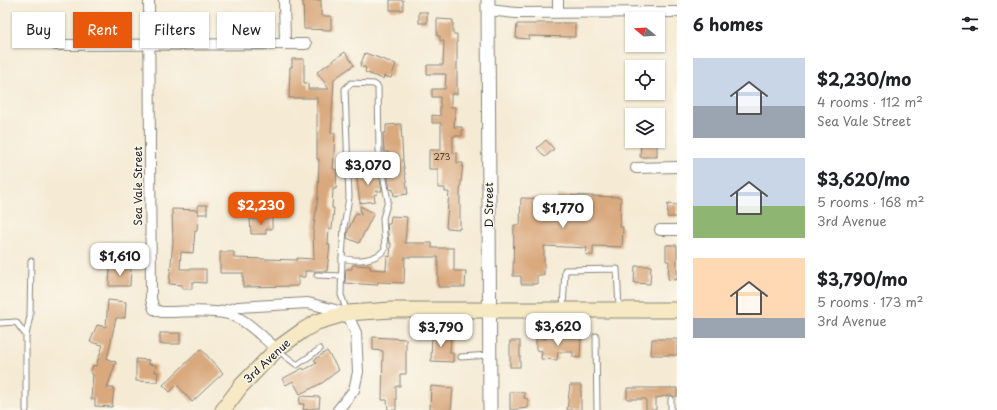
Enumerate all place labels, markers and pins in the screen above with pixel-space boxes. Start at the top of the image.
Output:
pin: $3,070 [335,152,401,186]
pin: $2,230 [228,192,294,226]
pin: $1,770 [530,195,596,229]
pin: $1,610 [87,243,153,277]
pin: $3,620 [525,313,591,347]
pin: $3,790 [408,314,474,348]

